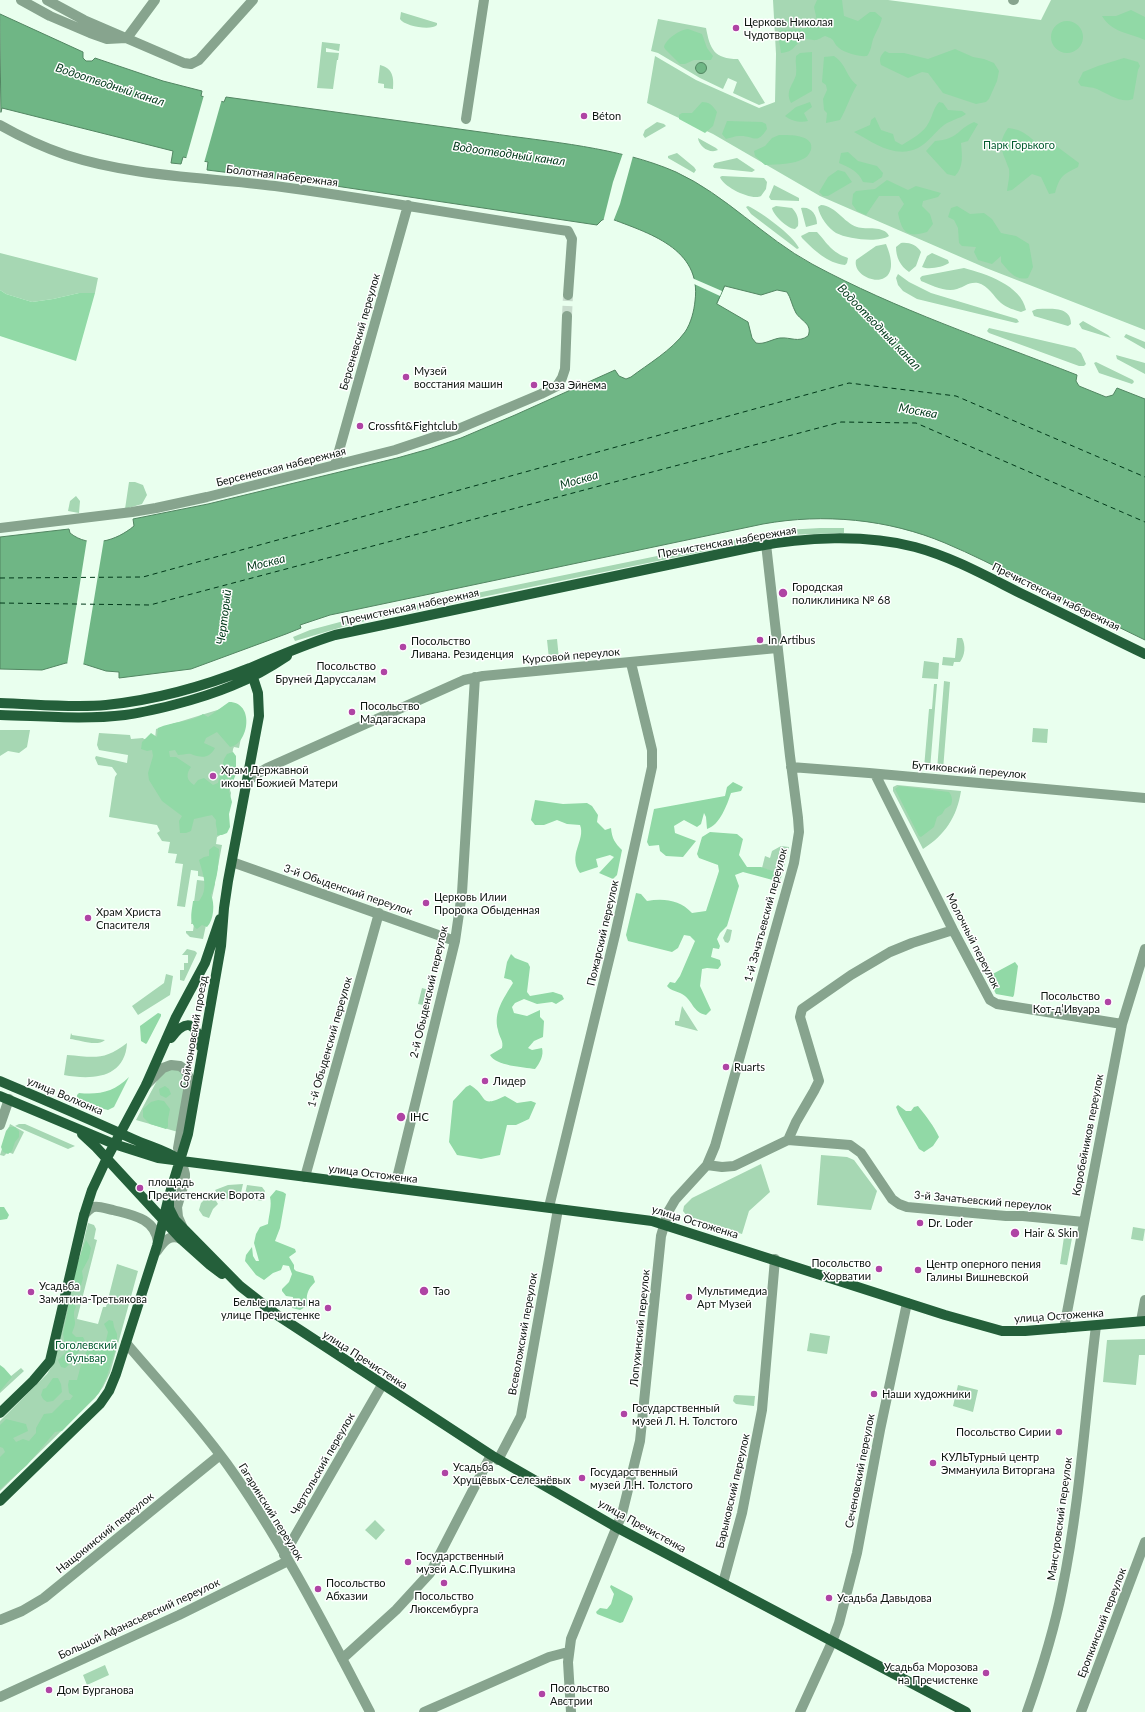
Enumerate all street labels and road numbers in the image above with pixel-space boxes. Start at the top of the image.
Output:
street label: Болотная набережная [225,163,339,189]
street label: Берсеневский переулок [337,272,383,392]
street label: Берсеневская набережная [215,444,347,490]
street label: Пречистенская набережная [657,523,797,561]
street label: Пречистенская набережная [990,560,1122,634]
street label: Пречистенская набережная [340,586,480,628]
street label: Курсовой переулок [521,645,621,667]
street label: Бутиковский переулок [911,758,1027,782]
street label: 1-й Зачатьевский переулок [742,847,790,983]
street label: 3-й Обыденский переулок [282,862,414,918]
street label: Пожарский переулок [584,879,622,987]
street label: Молочный переулок [943,891,1003,991]
street label: 2-й Обыденский переулок [407,925,451,1059]
street label: Соймоновский проезд [178,975,210,1089]
street label: 1-й Обыденский переулок [305,975,355,1109]
street label: Коробейников переулок [1070,1073,1106,1197]
street label: улица Волхонка [25,1074,105,1118]
street label: улица Остоженка [328,1162,418,1186]
street label: 3-й Зачатьевский переулок [914,1188,1052,1214]
street label: улица Остоженка [650,1203,740,1241]
street label: Лопухинский переулок [627,1269,653,1387]
street label: Всеволожский переулок [506,1272,540,1396]
street label: улица Остоженка [1014,1306,1104,1326]
street label: улица Пречистенка [320,1328,410,1392]
street label: Чертольский переулок [288,1411,358,1517]
street label: Сеченовский переулок [842,1413,878,1529]
street label: Барыковский переулок [713,1432,753,1550]
street label: Мансуровский переулок [1045,1457,1075,1581]
street label: Гагаринский переулок [236,1461,306,1563]
street label: Нащокинский переулок [54,1490,156,1576]
street label: улица Пречистенка [596,1496,688,1556]
street label: Еропкинский переулок [1075,1566,1129,1680]
street label: Большой Афанасьевский переулок [56,1576,222,1662]

